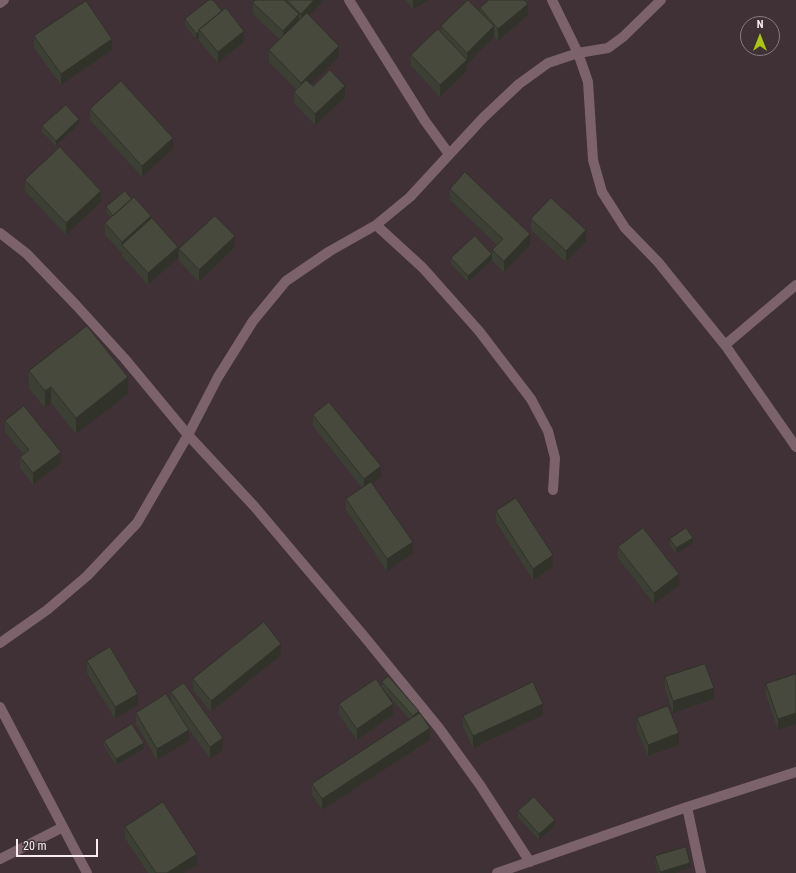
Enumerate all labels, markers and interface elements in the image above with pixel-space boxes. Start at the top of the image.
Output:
north arrow [740,16,780,56]
text: N [757,18,763,31]
scale bar [18,831,100,857]
text: 20 m [23,839,47,853]

